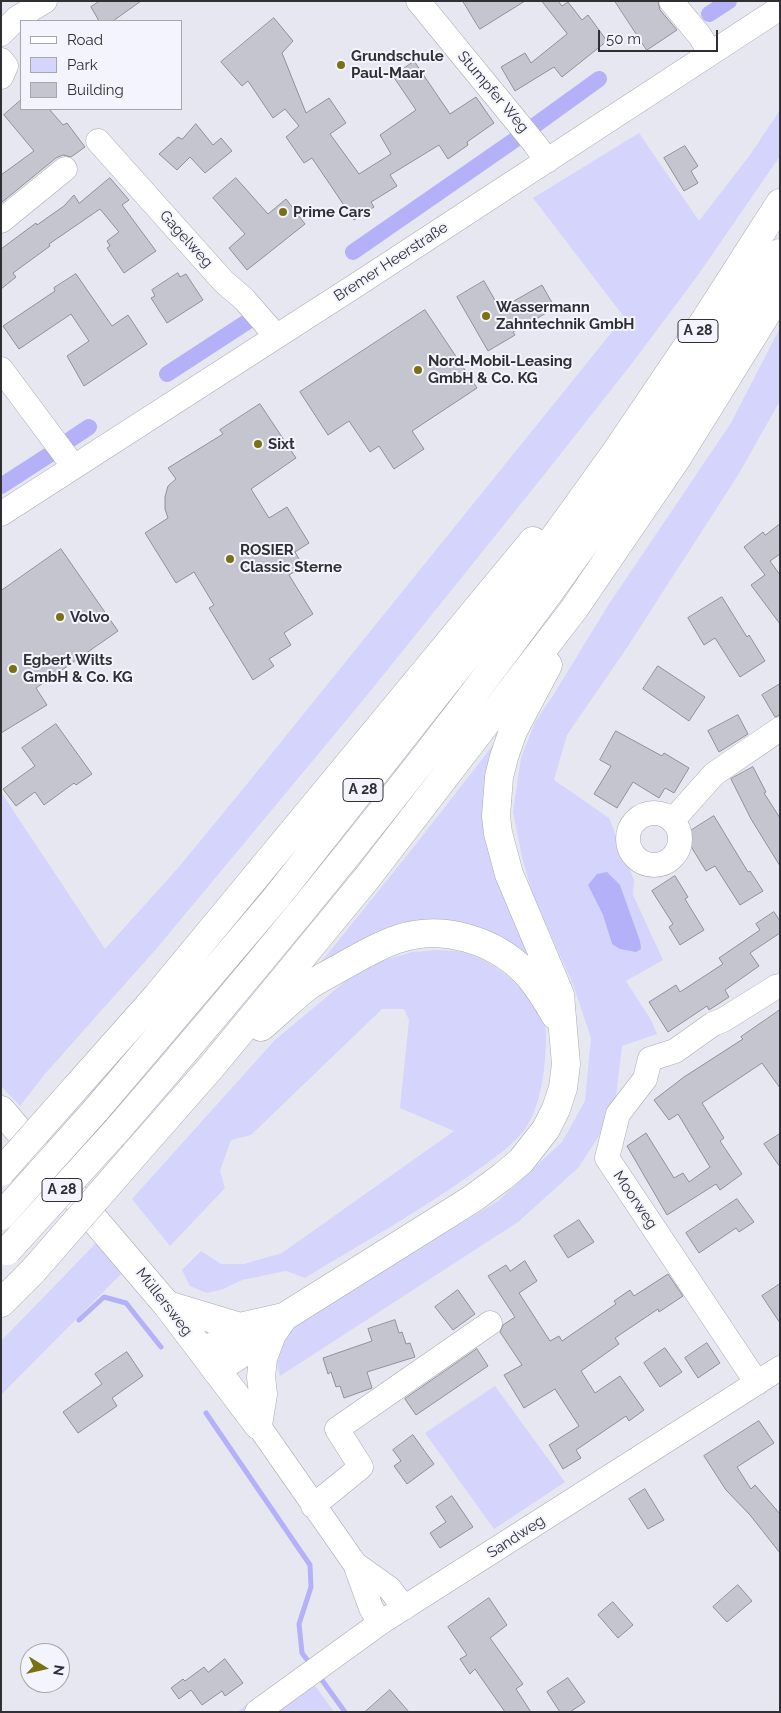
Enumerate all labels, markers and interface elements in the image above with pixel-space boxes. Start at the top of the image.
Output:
legend [20,20,182,110]
scale bar [601,20,721,52]
text: 50 m [606,30,641,48]
text: Road [67,31,103,49]
place label: Grundschule Paul-Maar [351,47,444,82]
street label: Stumpfer Weg [454,47,532,137]
text: Park [67,56,98,74]
marker: Grundschule Paul-Maar [335,59,347,71]
text: Building [67,81,124,99]
place label: Prime Cars [293,203,371,221]
marker: Prime Cars [277,206,289,218]
street label: Gagelweg [156,207,216,271]
street label: Bremer Heerstraße [331,218,451,306]
place label: Wassermann Zahntechnik GmbH [496,298,634,333]
marker: Wassermann Zahntechnik GmbH [480,310,492,322]
road number: A 28 [678,320,718,342]
place label: Nord-Mobil-Leasing GmbH & Co. KG [428,352,572,387]
marker: Nord-Mobil-Leasing GmbH & Co. KG [412,364,424,376]
place label: Sixt [268,435,295,453]
marker: Sixt [252,438,264,450]
place label: ROSIER Classic Sterne [240,541,342,576]
marker: ROSIER Classic Sterne [224,553,236,565]
place label: Volvo [70,608,110,626]
marker: Volvo [54,611,66,623]
place label: Egbert Wilts GmbH & Co. KG [23,651,133,686]
marker: Egbert Wilts GmbH & Co. KG [7,663,19,675]
road number: A 28 [343,778,383,802]
street label: Moorweg [609,1168,661,1232]
road number: A 28 [42,1178,82,1202]
street label: Müllersweg [132,1264,196,1340]
street label: Sandweg [484,1512,548,1562]
north arrow [20,1643,70,1693]
text: N [50,1664,68,1677]

